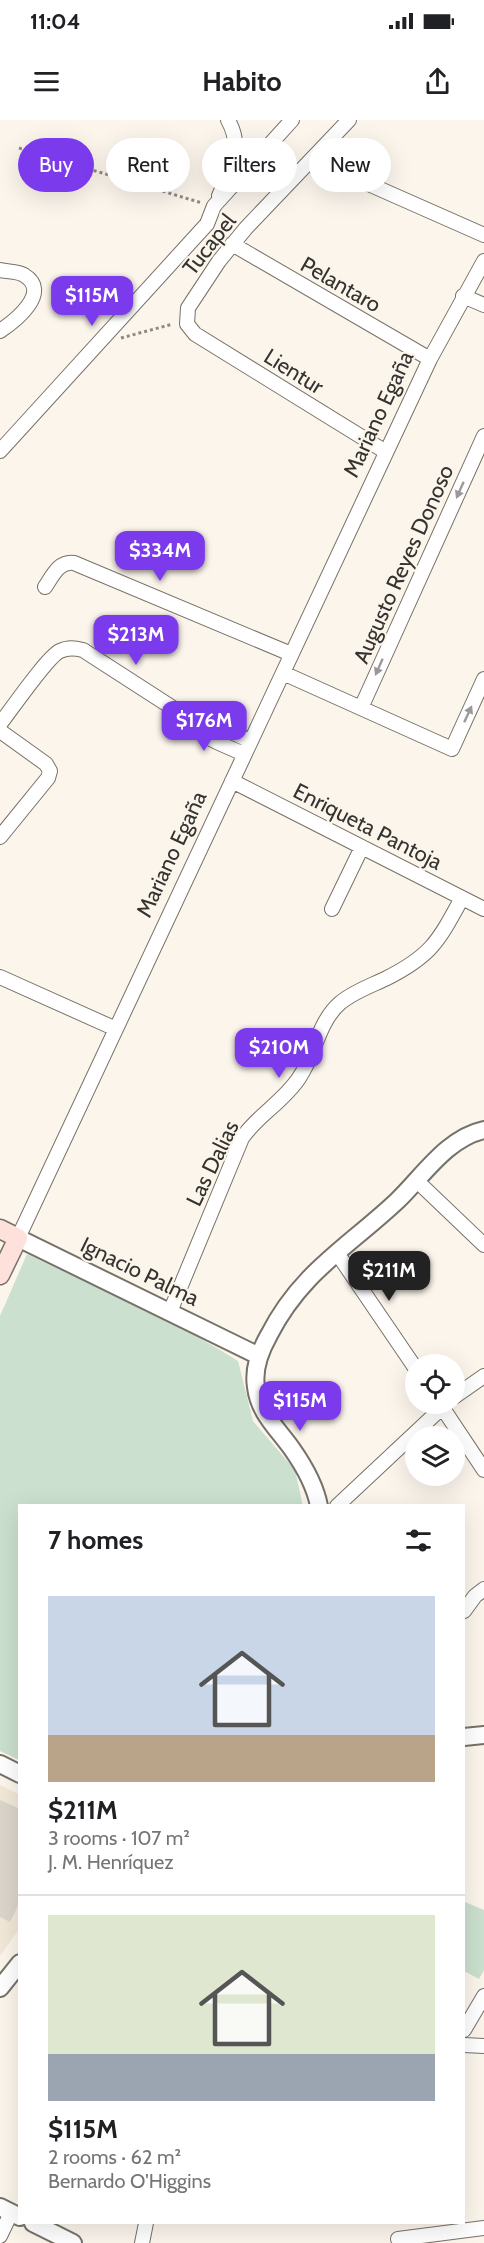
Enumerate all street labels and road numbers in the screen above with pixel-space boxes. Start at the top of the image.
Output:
street label: Tucapel [177,208,242,280]
street label: Pelantaro [296,251,386,318]
street label: Lientur [259,343,328,400]
street label: Mariano Egaña [337,346,420,482]
street label: Augusto Reyes Donoso [347,461,459,668]
street label: Enriqueta Pantoja [289,777,447,876]
street label: Mariano Egaña [130,786,213,922]
street label: Las Dalias [180,1116,245,1210]
street label: Ignacio Palma [76,1231,204,1312]

